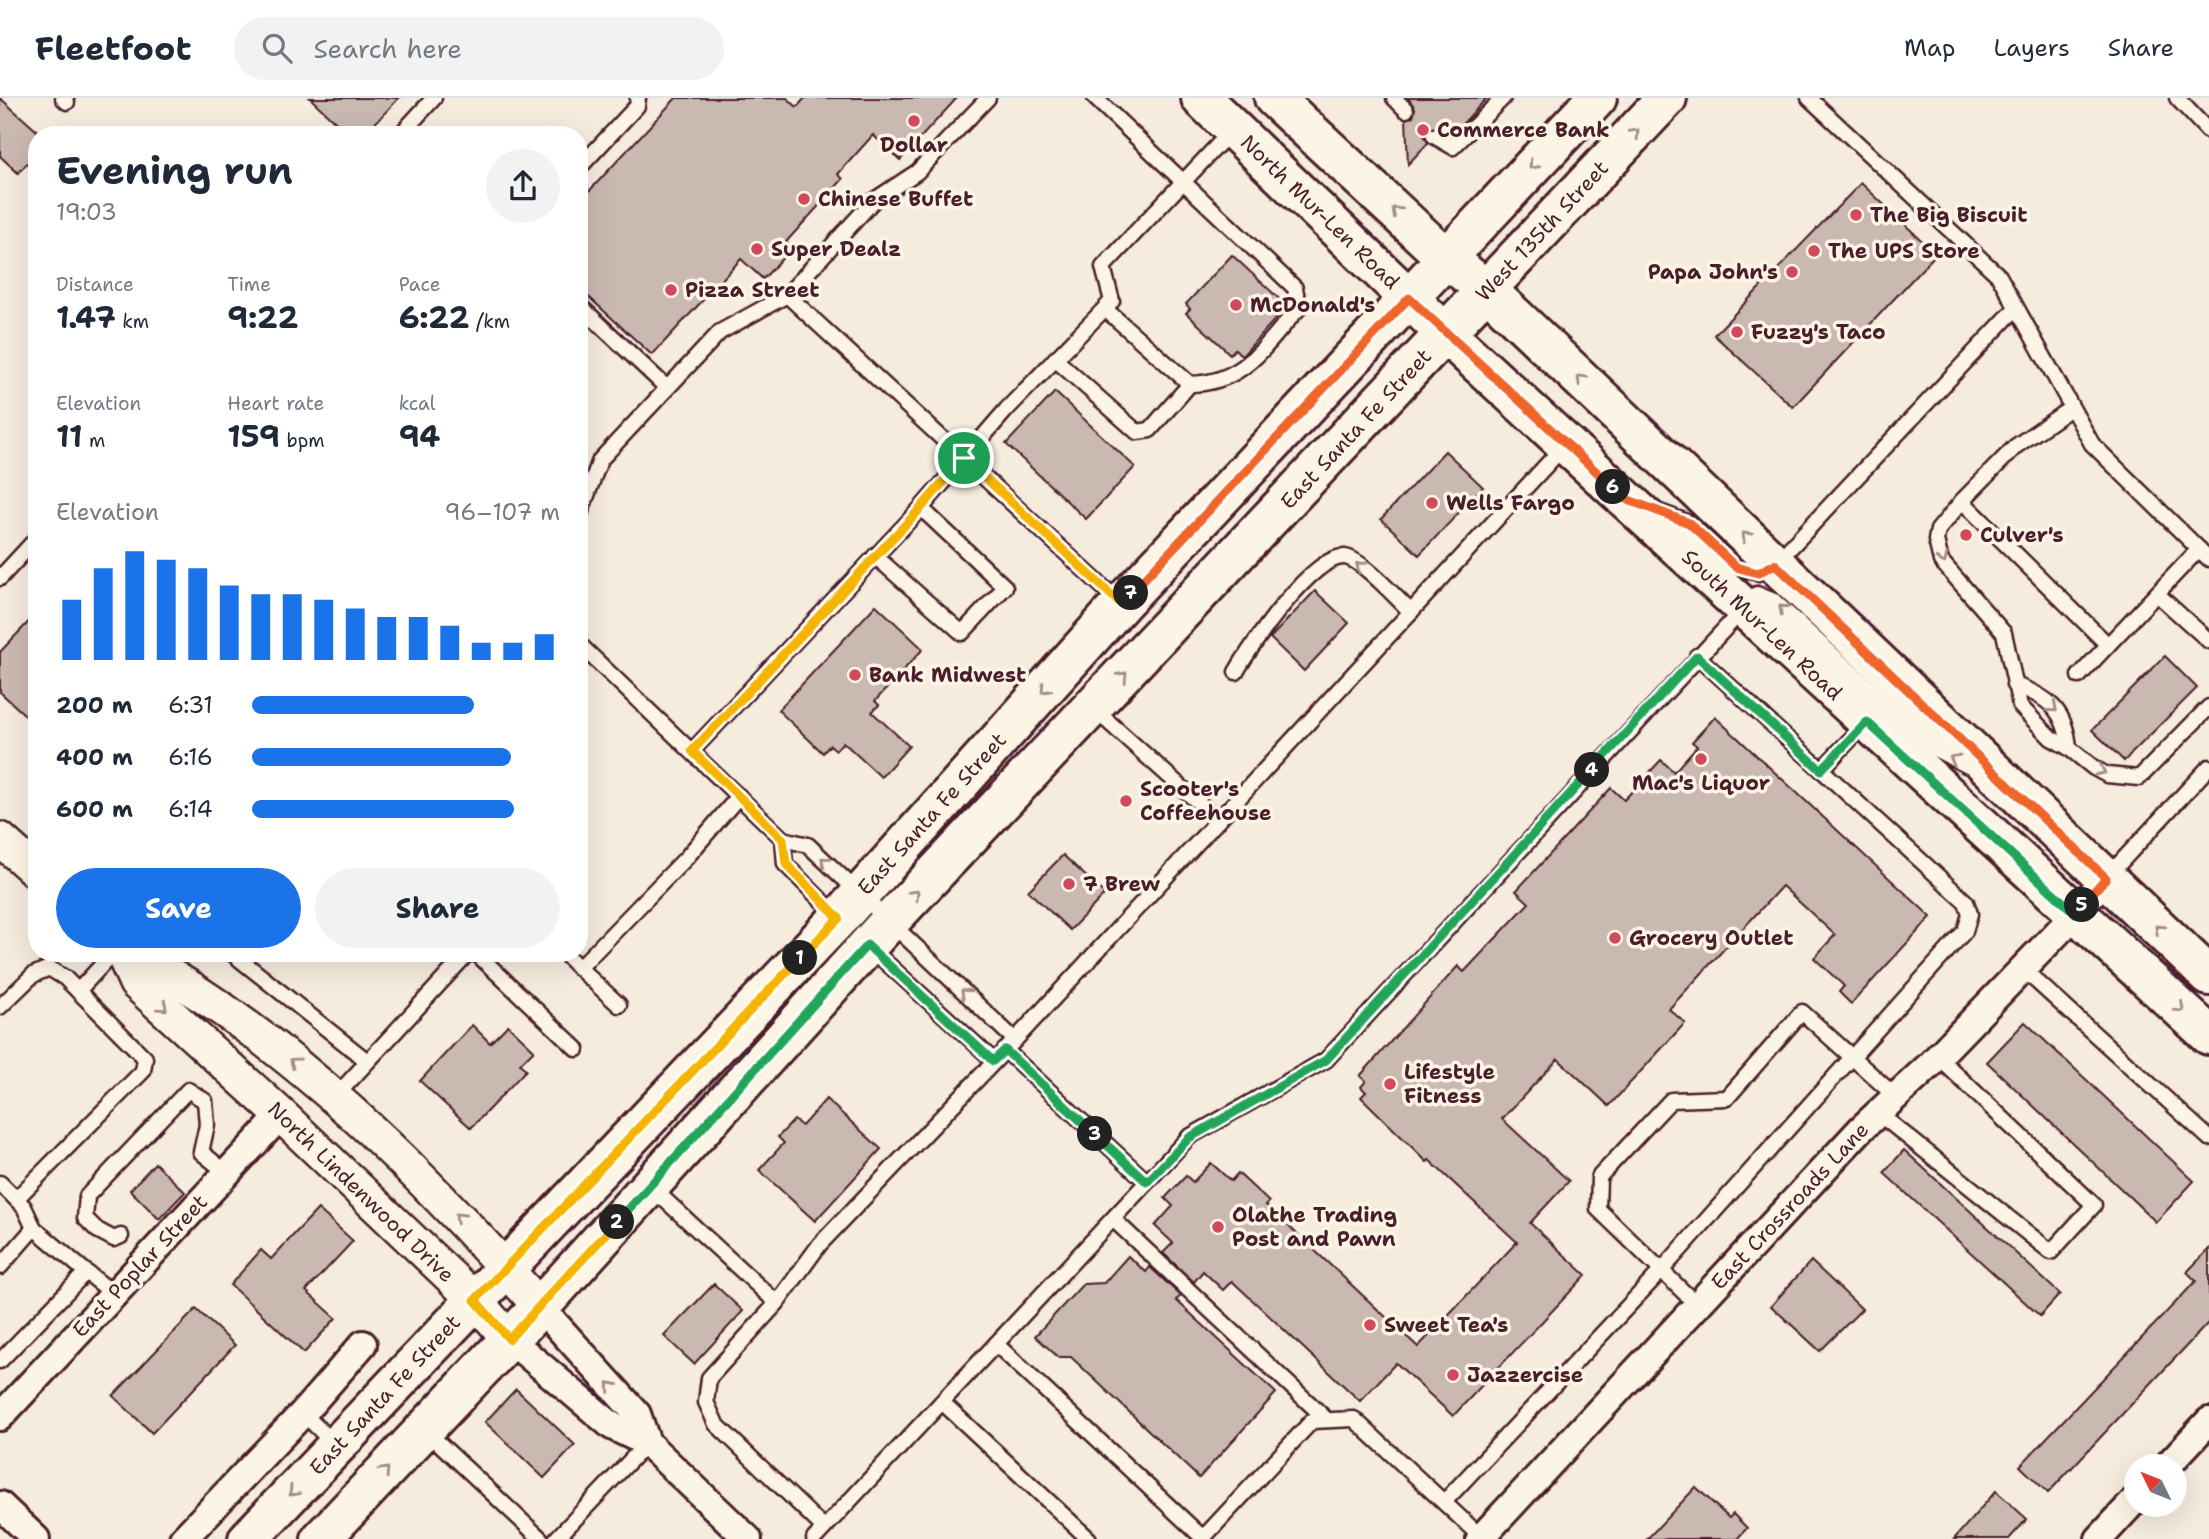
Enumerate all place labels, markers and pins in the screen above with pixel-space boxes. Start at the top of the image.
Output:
marker: Dollar [906,113,922,129]
place label: Commerce Bank [1437,116,1610,144]
marker: Commerce Bank [1415,122,1431,138]
place label: Dollar [880,131,948,159]
place label: Chinese Buffet [818,185,973,213]
marker: Chinese Buffet [796,191,812,207]
place label: The Big Biscuit [1870,201,2027,229]
marker: The Big Biscuit [1848,207,1864,223]
place label: Super Dealz [771,235,901,263]
place label: The UPS Store [1828,237,1980,265]
marker: Super Dealz [749,241,765,257]
marker: The UPS Store [1806,243,1822,259]
place label: Papa John's [1648,258,1778,286]
marker: Papa John's [1784,264,1800,280]
place label: Pizza Street [685,276,819,304]
marker: Pizza Street [663,282,679,298]
place label: McDonald's [1250,291,1375,319]
marker: McDonald's [1228,297,1244,313]
place label: Fuzzy's Taco [1751,318,1886,346]
marker: Fuzzy's Taco [1729,324,1745,340]
pin [934,428,994,488]
pin: 6 [1596,470,1630,504]
place label: Wells Fargo [1446,489,1575,517]
marker: Wells Fargo [1424,495,1440,511]
place label: Culver's [1980,521,2064,549]
marker: Culver's [1958,527,1974,543]
pin: 7 [1114,575,1148,610]
place label: Bank Midwest [869,661,1026,689]
marker: Bank Midwest [847,667,863,683]
marker: Mac's Liquor [1693,751,1709,767]
pin: 4 [1574,752,1610,788]
place label: Mac's Liquor [1632,769,1770,797]
place label: Scooter's Coffeehouse [1140,775,1272,827]
marker: Scooter's Coffeehouse [1118,793,1134,809]
place label: 7 Brew [1083,870,1160,898]
marker: 7 Brew [1061,876,1077,892]
pin: 5 [2064,888,2100,922]
place label: Grocery Outlet [1629,924,1793,952]
marker: Grocery Outlet [1607,930,1623,946]
pin: 1 [782,940,818,976]
place label: Lifestyle Fitness [1404,1058,1495,1110]
marker: Lifestyle Fitness [1382,1076,1398,1092]
pin: 3 [1078,1116,1112,1152]
place label: Olathe Trading Post and Pawn [1232,1201,1397,1253]
pin: 2 [600,1204,634,1240]
marker: Olathe Trading Post and Pawn [1210,1219,1226,1235]
place label: Sweet Tea's [1384,1311,1508,1339]
marker: Sweet Tea's [1362,1317,1378,1333]
place label: Jazzercise [1467,1361,1583,1389]
marker: Jazzercise [1445,1367,1461,1383]

